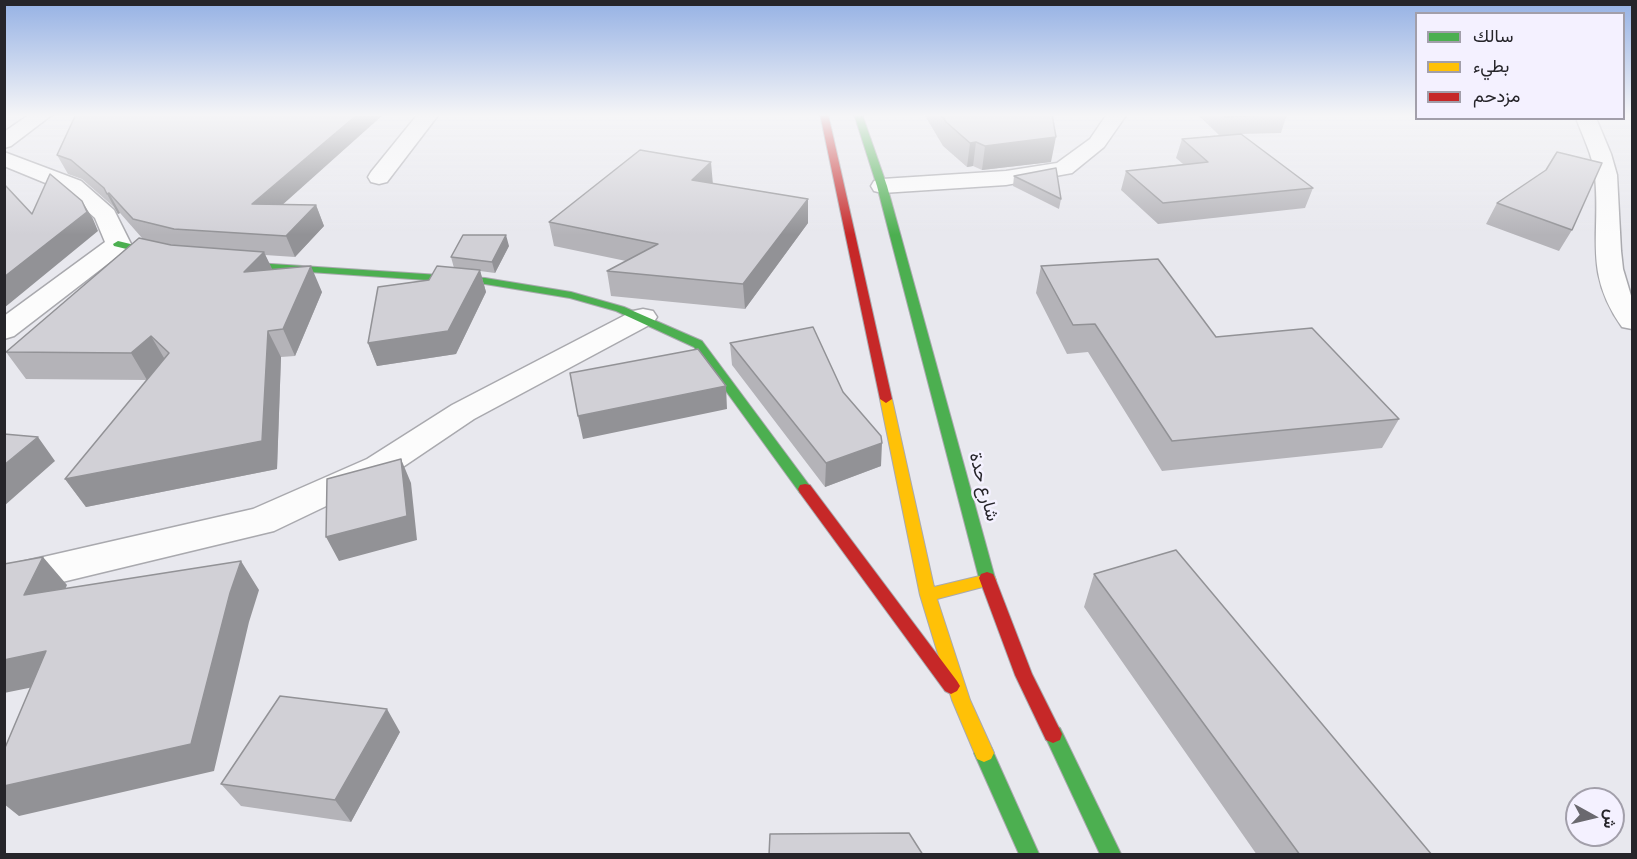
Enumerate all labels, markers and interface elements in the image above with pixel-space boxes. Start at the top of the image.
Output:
legend [1415,12,1625,120]
text: سالك [1473,23,1513,48]
text: بطيء [1473,53,1509,78]
text: مزدحم [1473,83,1520,108]
street label: شارع حدة [963,450,1003,524]
north arrow [1565,787,1625,847]
text: ش [1599,808,1623,830]

